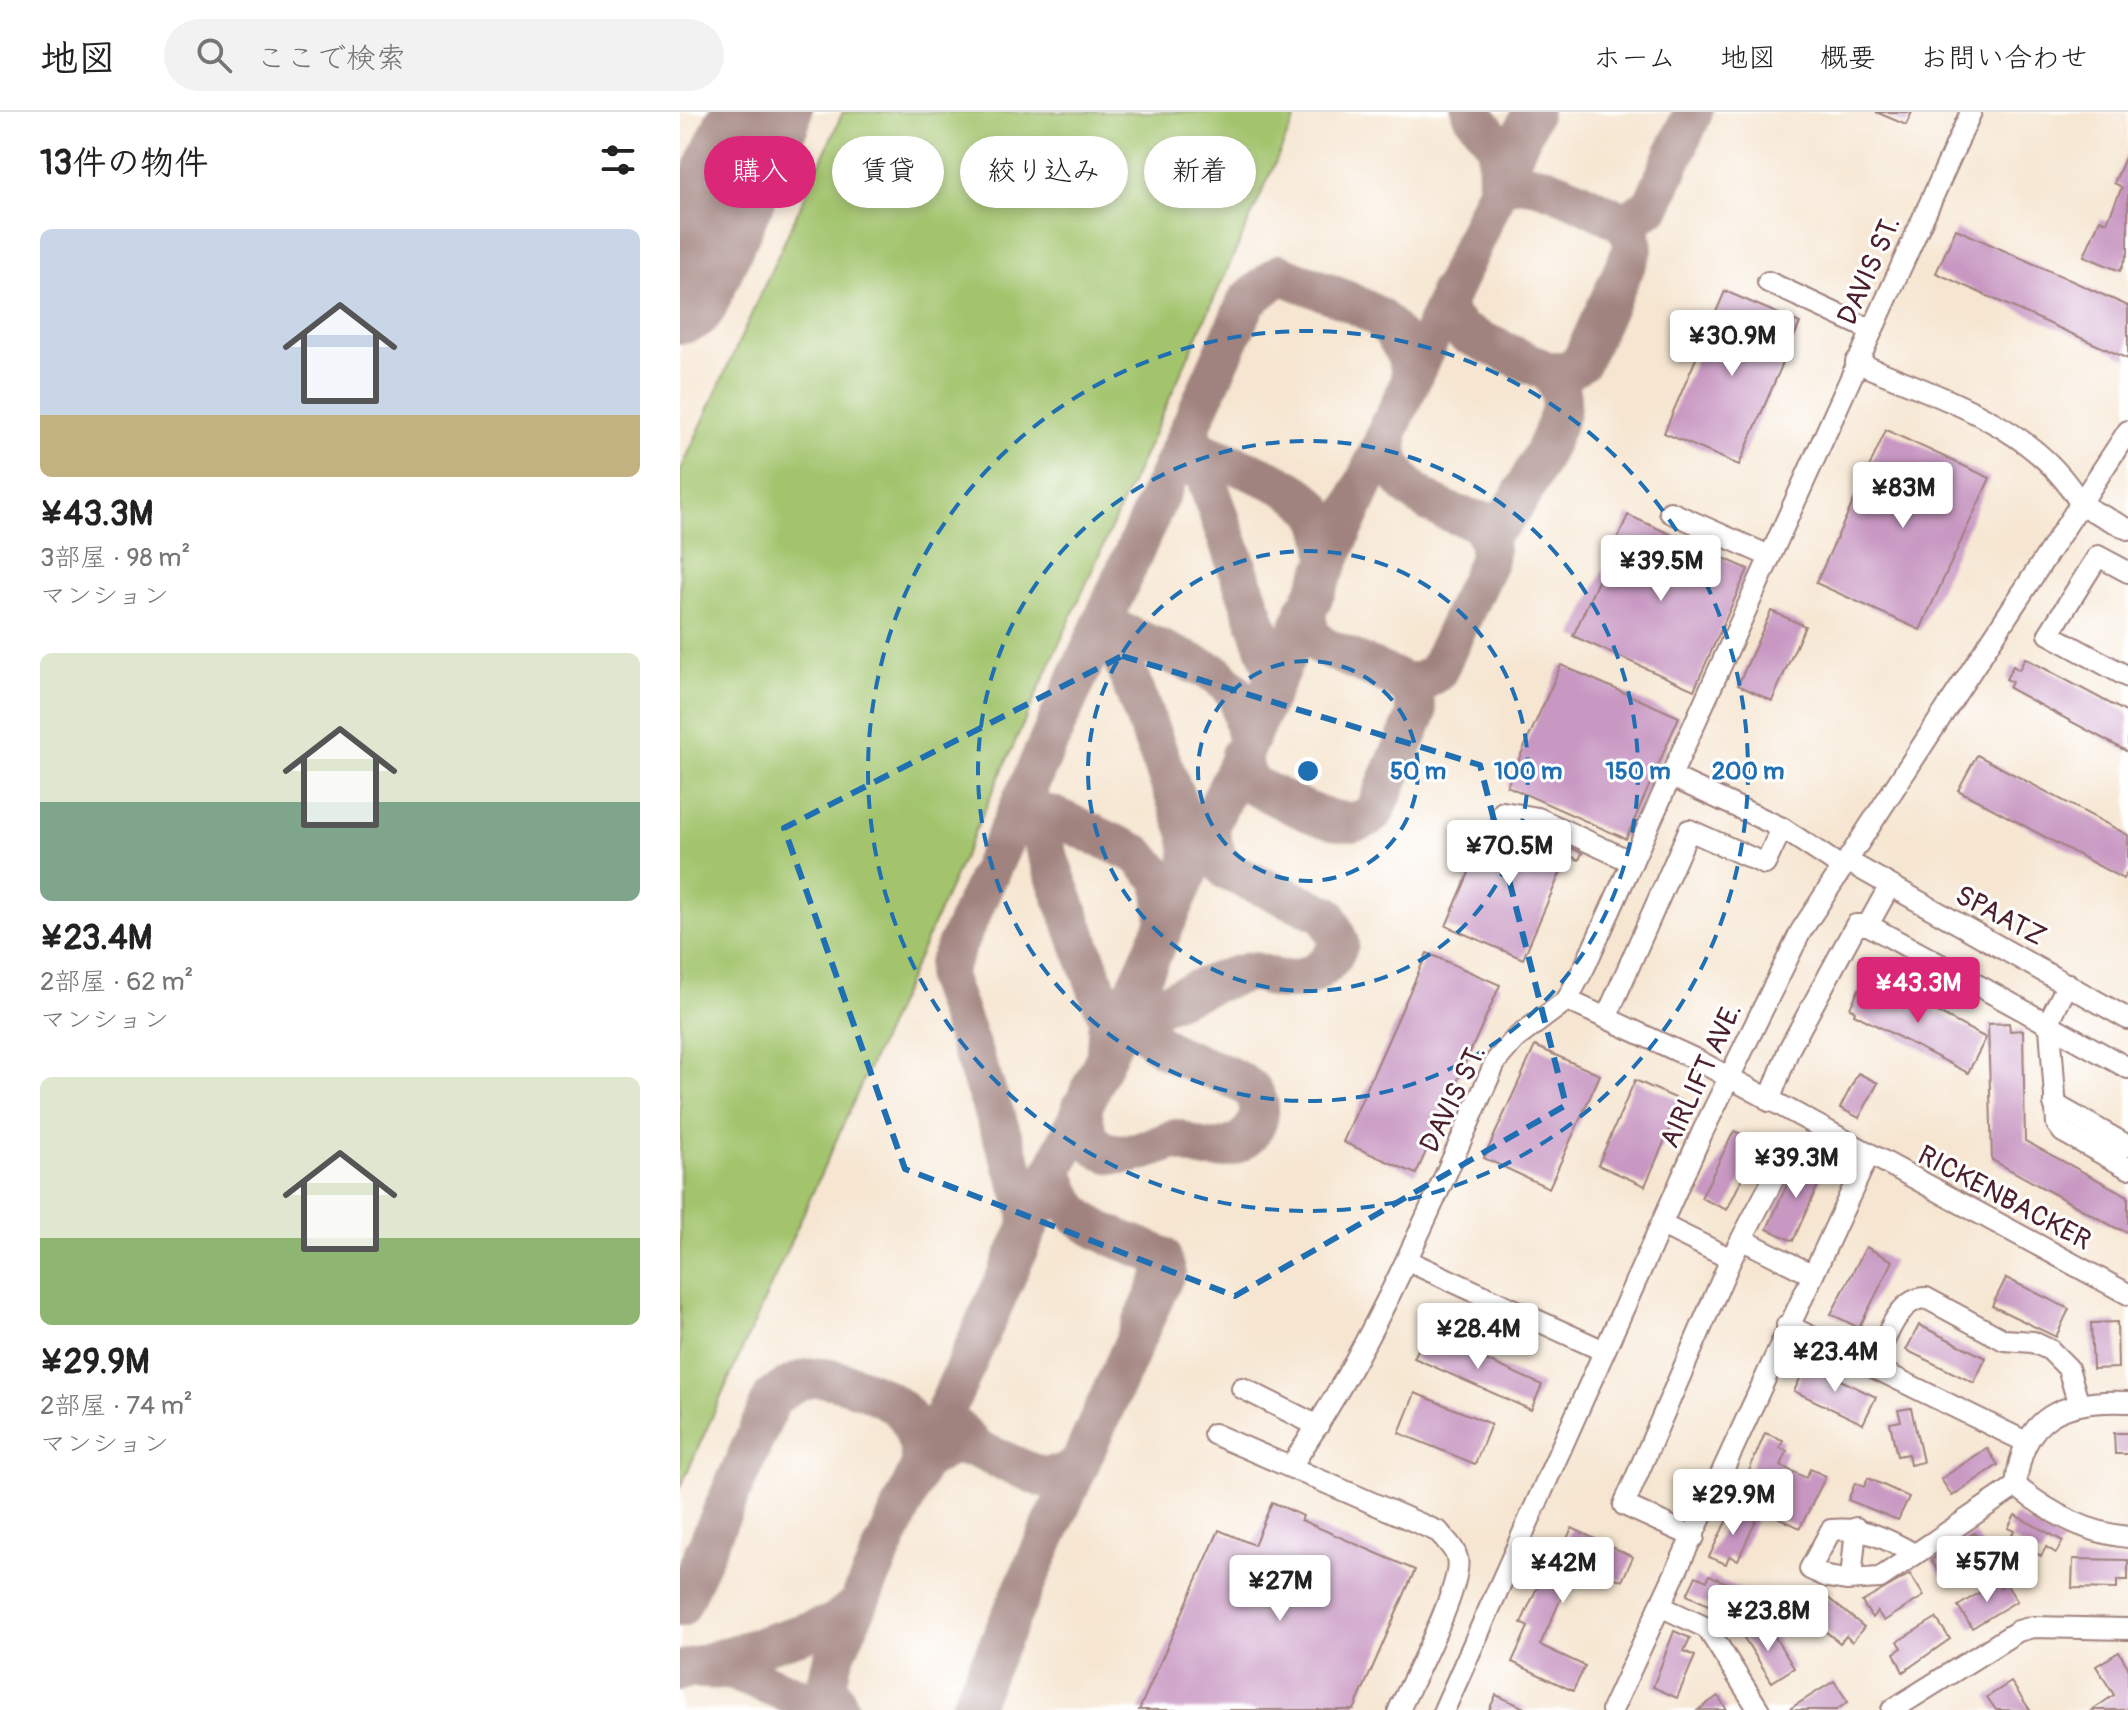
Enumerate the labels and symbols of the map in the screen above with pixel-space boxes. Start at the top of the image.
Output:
street label: DAVIS ST. [1830,211,1909,330]
pin: ¥30.9M [1667,310,1797,378]
pin: ¥83M [1856,462,1950,530]
pin: ¥39.5M [1596,535,1726,603]
centre of rings [1294,757,1322,785]
text: 50 m [1390,757,1446,786]
text: 100 m [1494,757,1562,786]
text: 150 m [1605,757,1671,786]
text: 200 m [1712,757,1784,786]
pin: ¥70.5M [1444,820,1574,888]
street label: SPAATZ [1949,878,2052,955]
pin: ¥43.3M [1853,957,1983,1025]
street label: AIRLIFT AVE. [1652,997,1750,1154]
street label: DAVIS ST. [1412,1039,1494,1158]
pin: ¥39.3M [1731,1132,1861,1200]
street label: RICKENBACKER [1912,1138,2097,1259]
pin: ¥28.4M [1413,1303,1543,1371]
pin: ¥23.4M [1770,1326,1900,1394]
pin: ¥29.9M [1668,1469,1798,1537]
pin: ¥57M [1940,1536,2034,1604]
pin: ¥42M [1516,1537,1610,1605]
pin: ¥27M [1233,1555,1327,1623]
pin: ¥23.8M [1703,1585,1833,1653]

